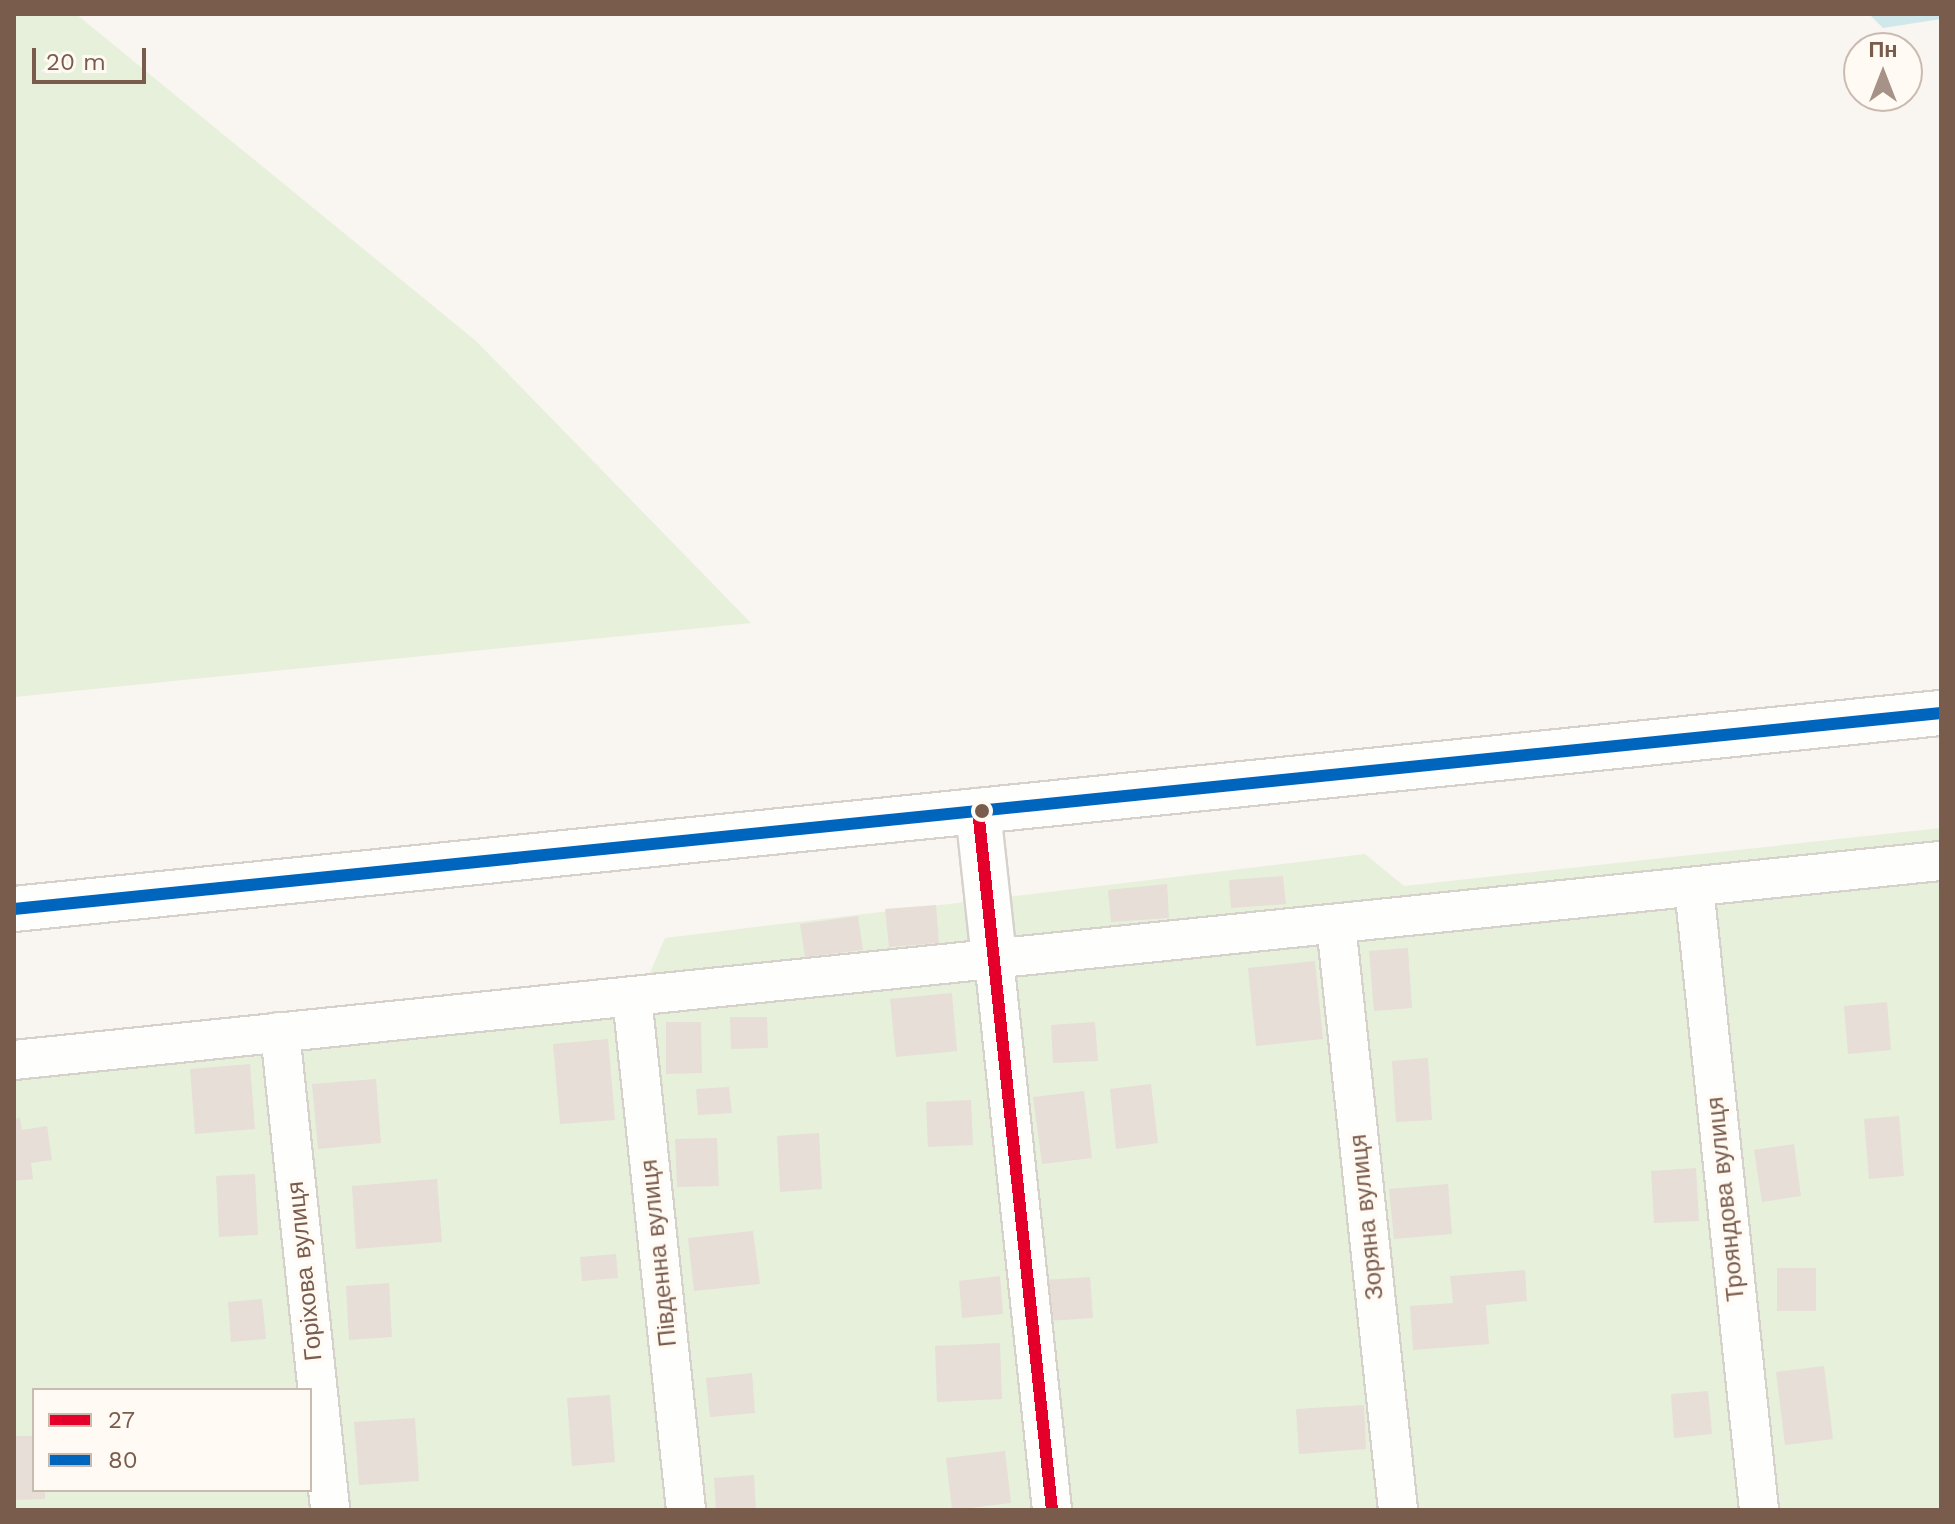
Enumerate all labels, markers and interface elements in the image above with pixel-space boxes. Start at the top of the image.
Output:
scale bar [36,32,150,82]
north arrow [1843,32,1923,112]
text: Пн [1868,37,1898,62]
text: 20 m [46,48,106,76]
unlabelled marker [974,803,990,819]
street label: Трояндова вулиця [1701,1095,1751,1303]
street label: Зоряна вулиця [1344,1133,1390,1301]
street label: Південна вулиця [635,1158,683,1348]
street label: Горіхова вулиця [281,1180,329,1362]
legend [32,1388,312,1492]
text: 27 [108,1406,135,1434]
text: 80 [108,1446,138,1474]

